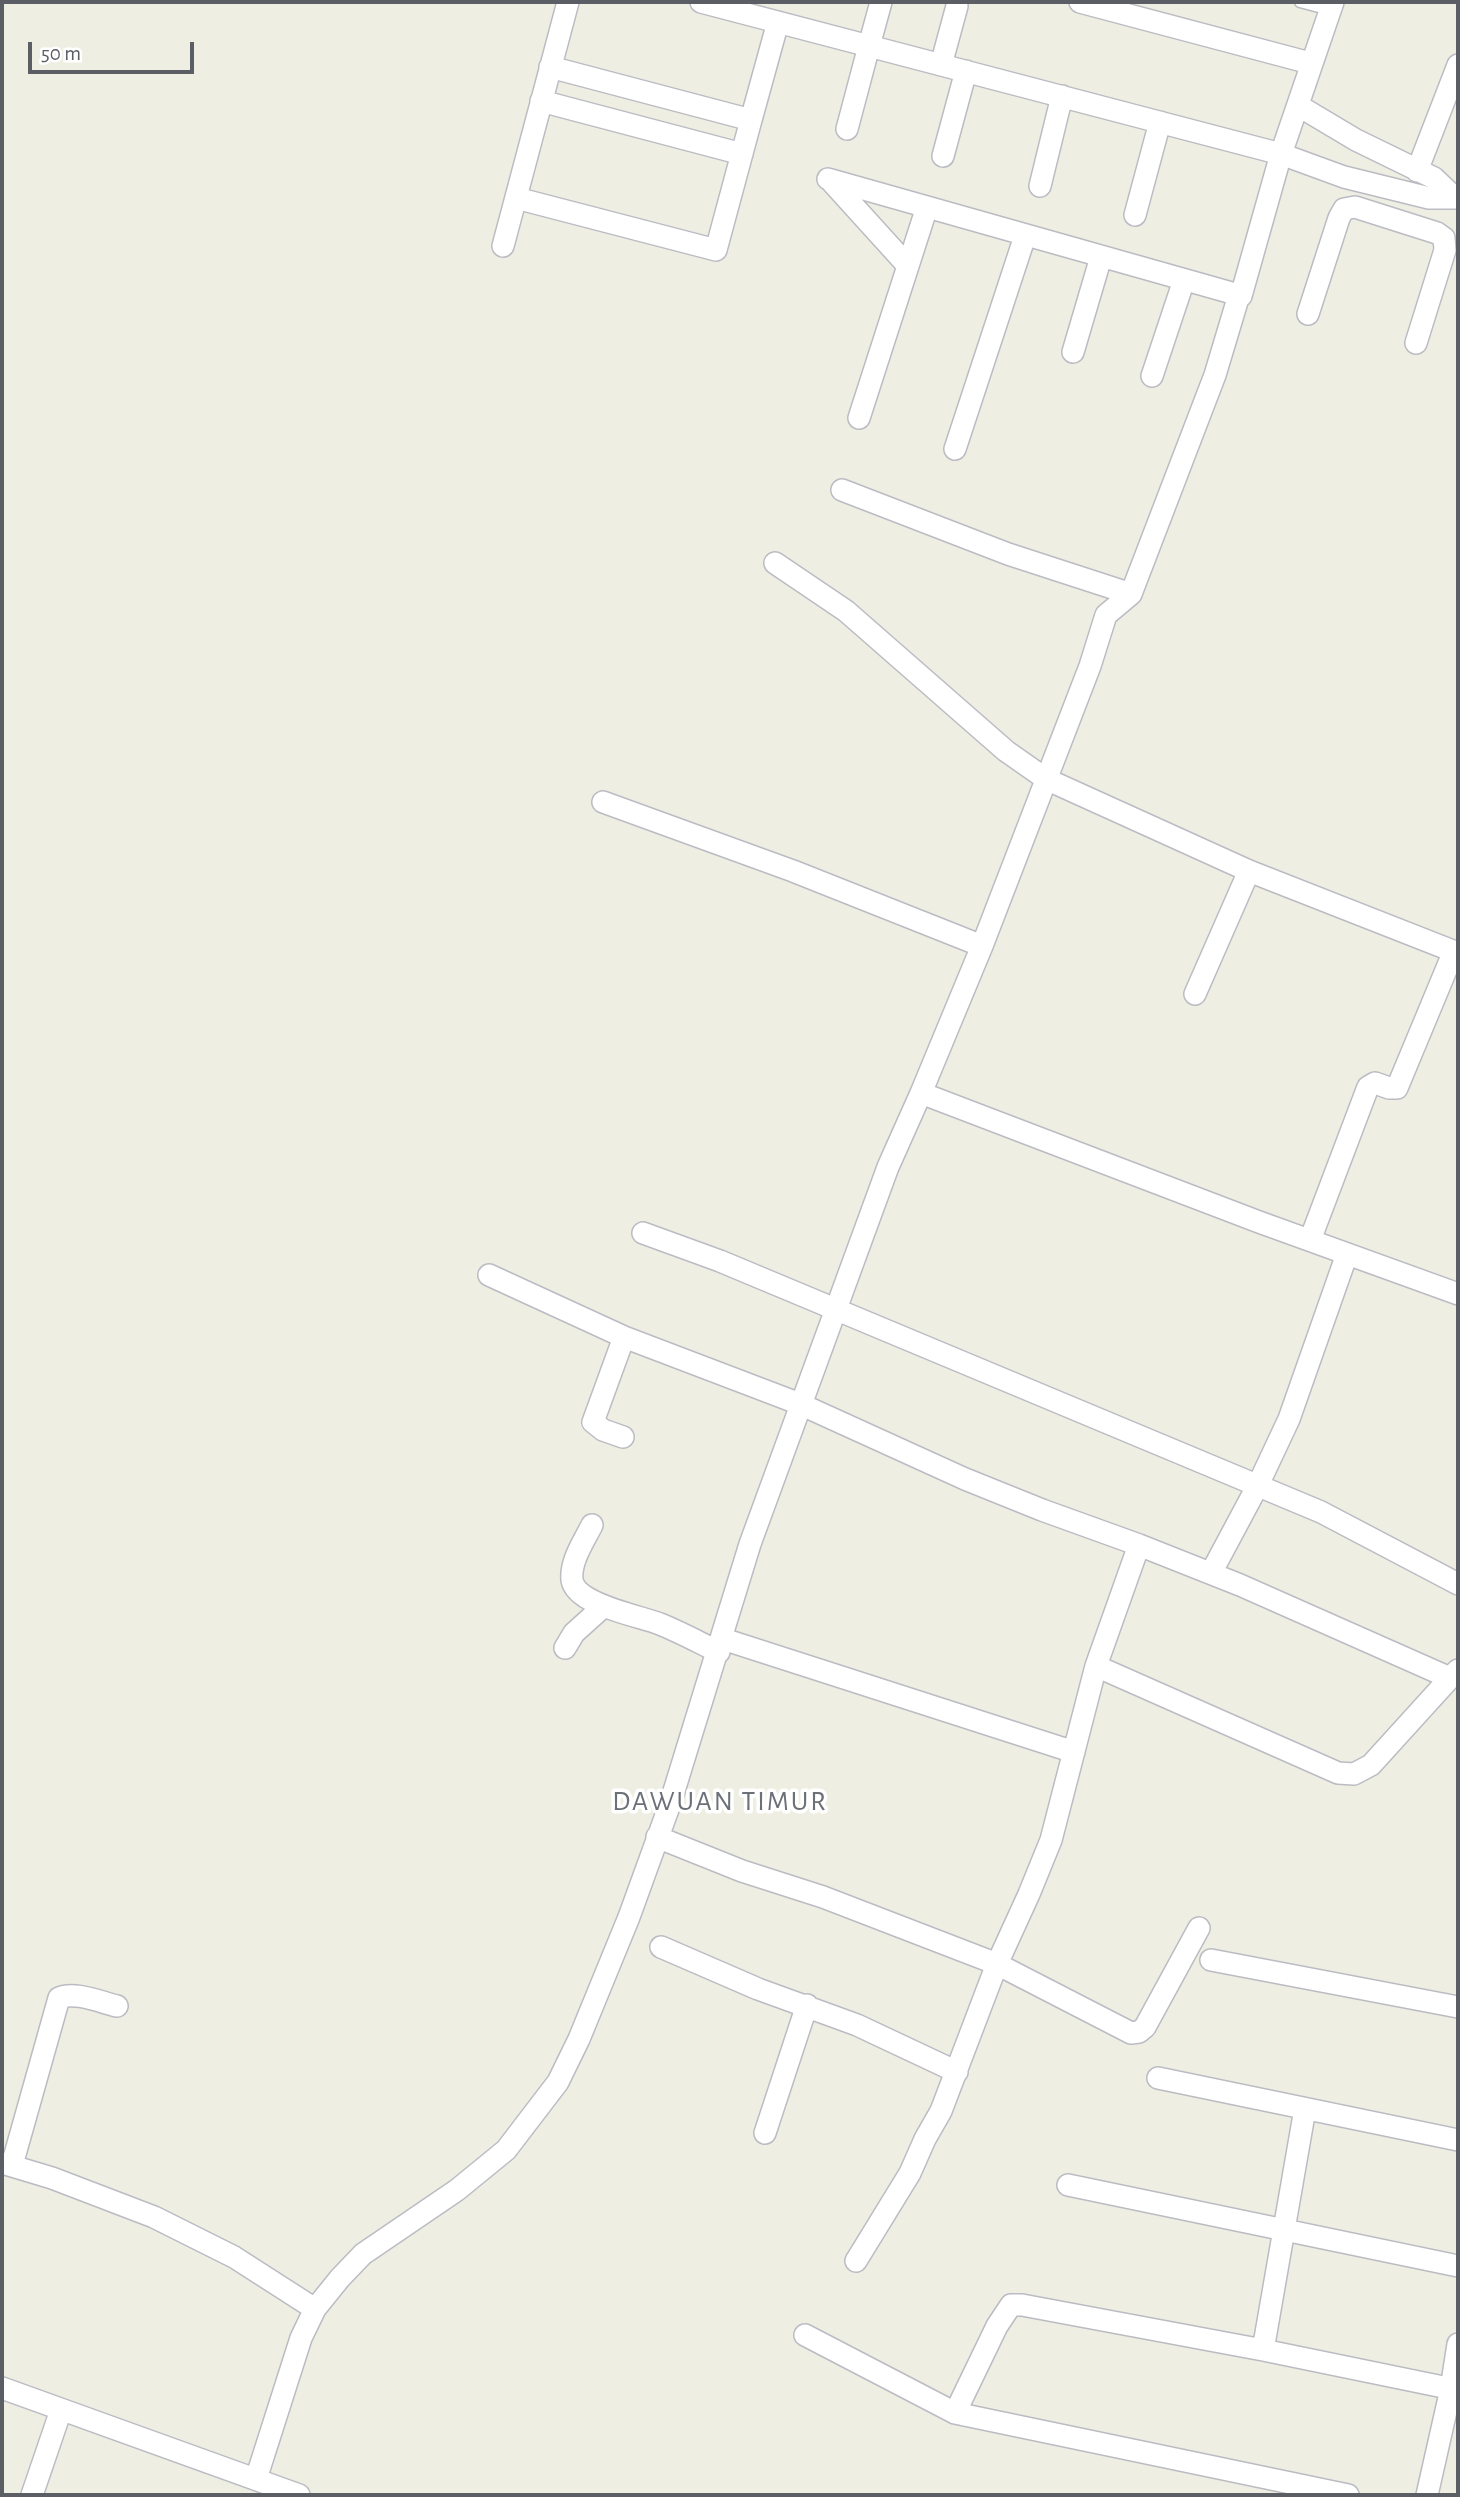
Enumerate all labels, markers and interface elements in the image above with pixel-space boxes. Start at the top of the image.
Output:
scale bar [32,28,198,72]
text: 50 m [41,43,81,64]
district label: DAWUAN TIMUR [614,1785,826,1819]

